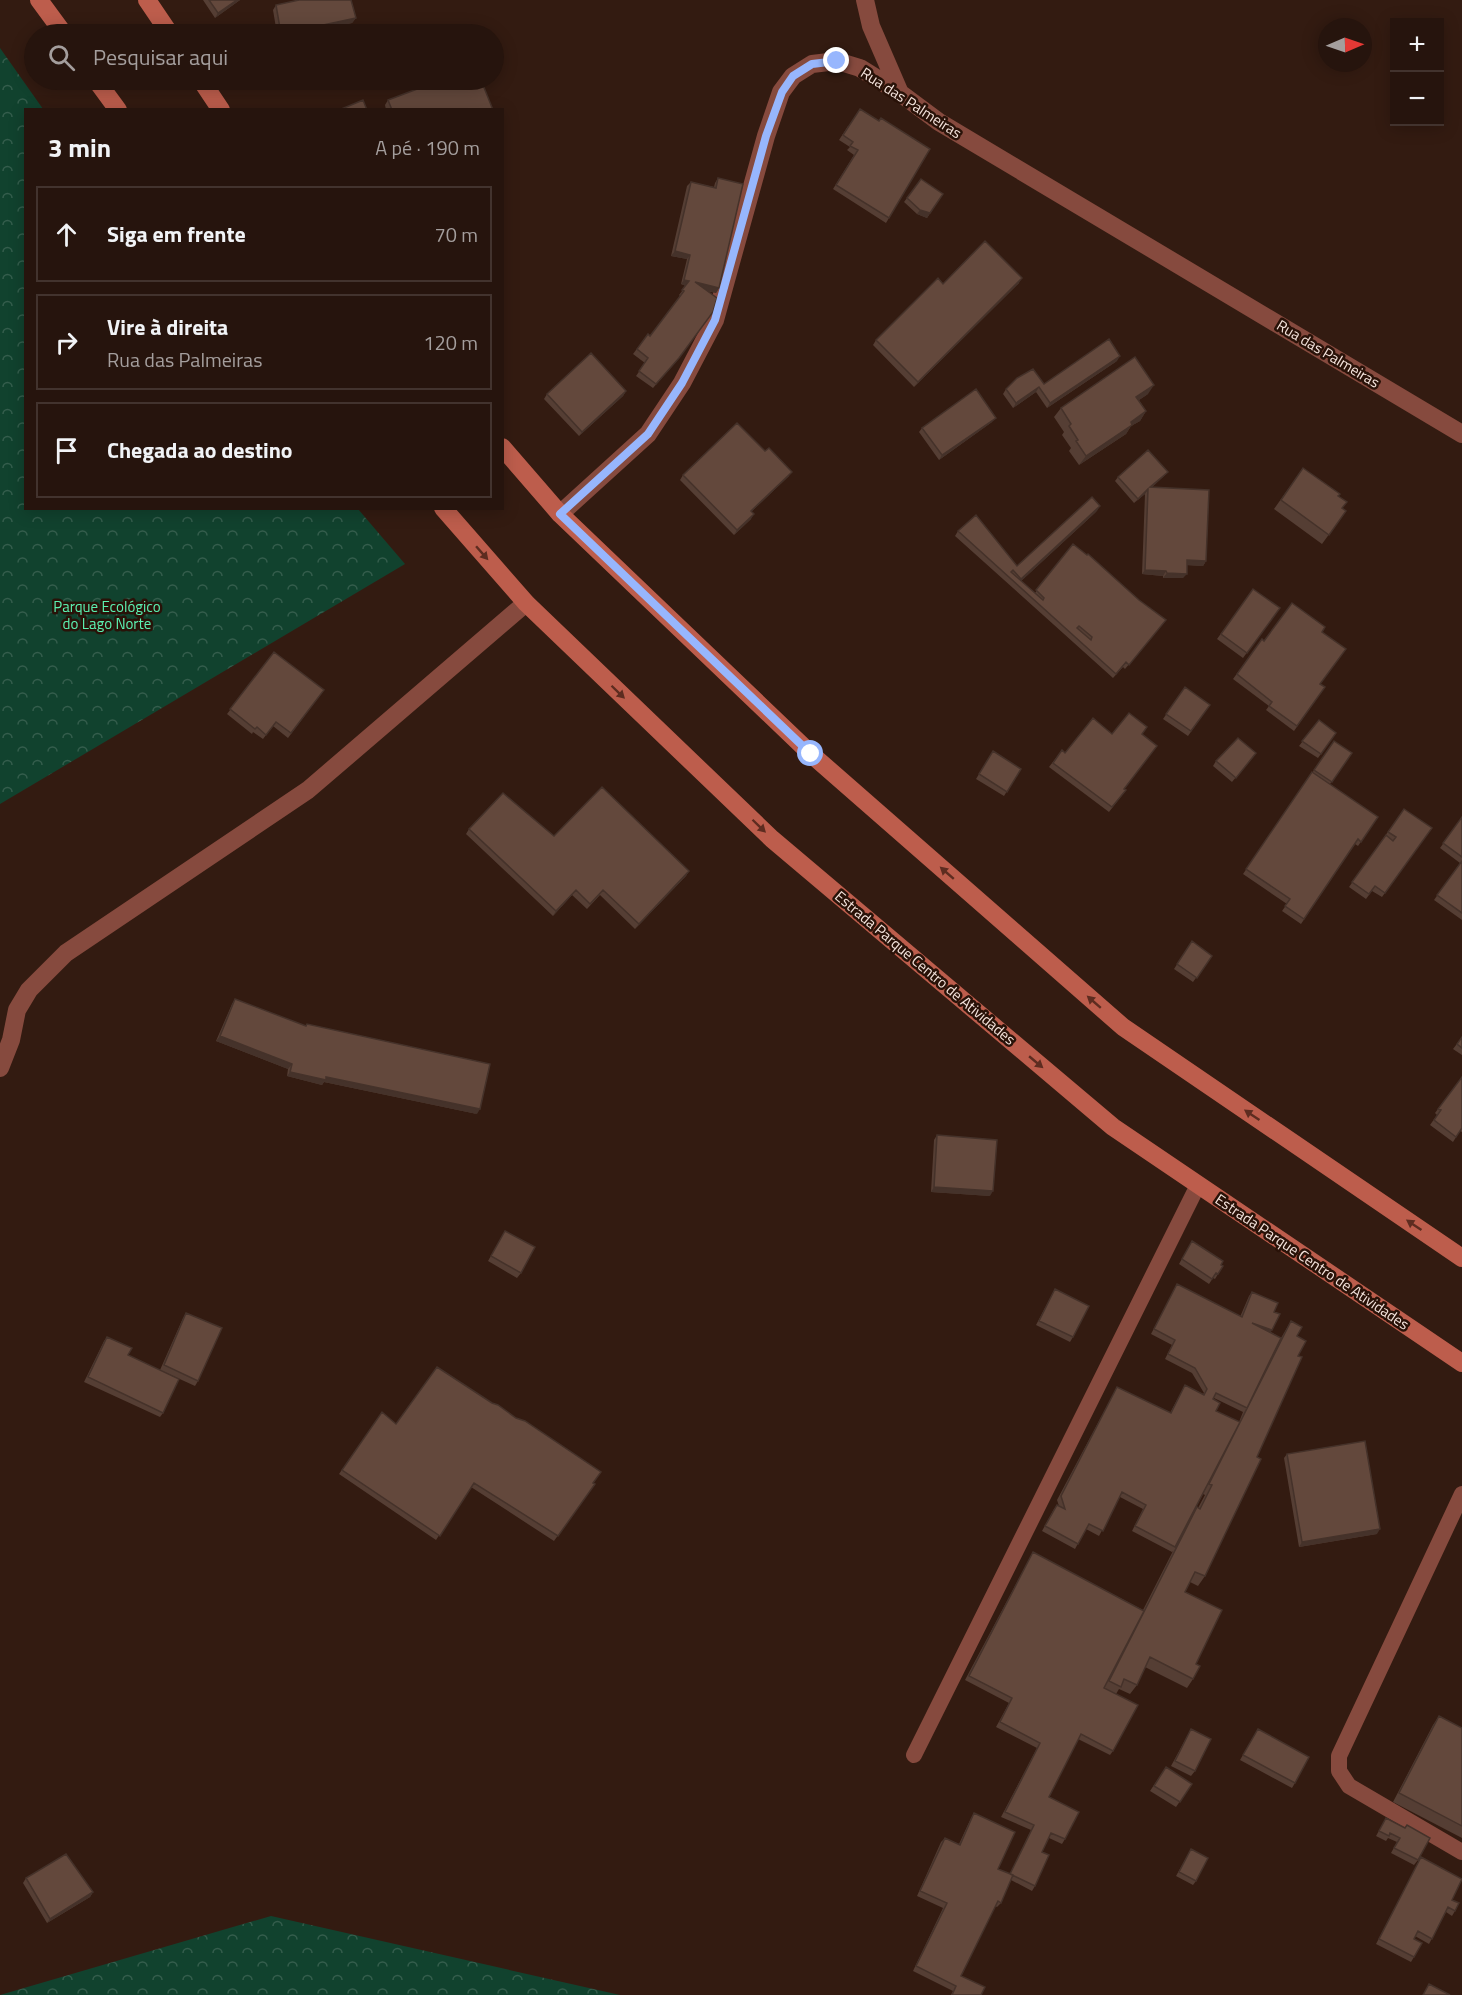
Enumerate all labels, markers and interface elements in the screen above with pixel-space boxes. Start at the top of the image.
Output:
north arrow [1318,18,1372,72]
map controls [1390,18,1444,126]
button: + [1390,18,1444,72]
search box [24,24,504,90]
text: Pesquisar aqui [93,40,228,74]
icon: search [45,41,78,74]
route end [823,47,849,73]
street label: Rua das Palmeiras [856,61,966,144]
button: − [1390,72,1444,126]
text: 3 min [48,128,111,167]
text: A pé · 190 m [375,132,480,163]
text: Siga em frente [107,217,246,251]
icon: ahead [50,218,83,251]
text: 70 m [434,219,478,250]
text: Vire à direita [107,310,228,344]
street label: Rua das Palmeiras [1272,314,1384,393]
icon: right [50,326,83,359]
text: 120 m [423,327,478,358]
text: Rua das Palmeiras [107,344,262,375]
text: Chegada ao destino [107,433,293,467]
icon: arrive [50,434,83,467]
one-way arrow [475,545,488,560]
park label: Parque Ecológico do Lago Norte [53,595,161,635]
one-way arrow [611,684,625,698]
route start [797,740,823,766]
one-way arrow [752,819,766,833]
one-way arrow [940,867,955,880]
street label: Estrada Parque Centro de Atividades [830,885,1021,1050]
one-way arrow [1087,996,1102,1009]
one-way arrow [1028,1055,1044,1068]
one-way arrow [1245,1109,1261,1121]
street label: Estrada Parque Centro de Atividades [1211,1188,1414,1335]
one-way arrow [1406,1219,1422,1231]

